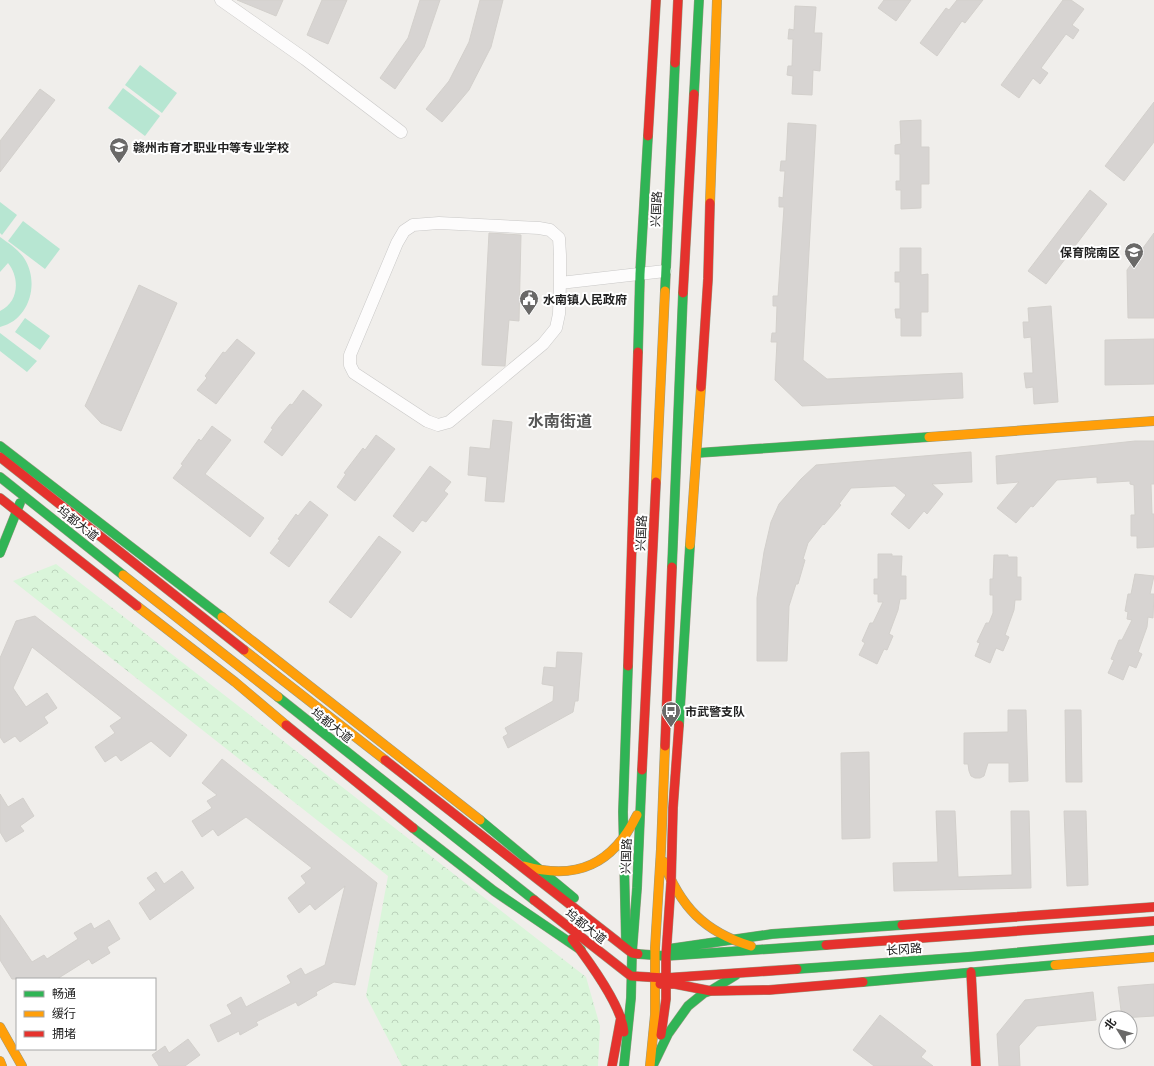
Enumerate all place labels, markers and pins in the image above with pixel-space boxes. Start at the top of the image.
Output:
school or university icon: 赣州市育才职业中等专业学校 [108,136,130,164]
place label: 赣州市育才职业中等专业学校 [133,140,289,155]
school or university icon: 保育院南区 [1123,241,1145,269]
place label: 保育院南区 [1060,245,1120,260]
public building icon: 水南镇人民政府 [518,288,540,316]
place label: 水南镇人民政府 [543,292,627,307]
bus stop icon: 市武警支队 [660,700,682,728]
place label: 市武警支队 [685,704,745,719]

